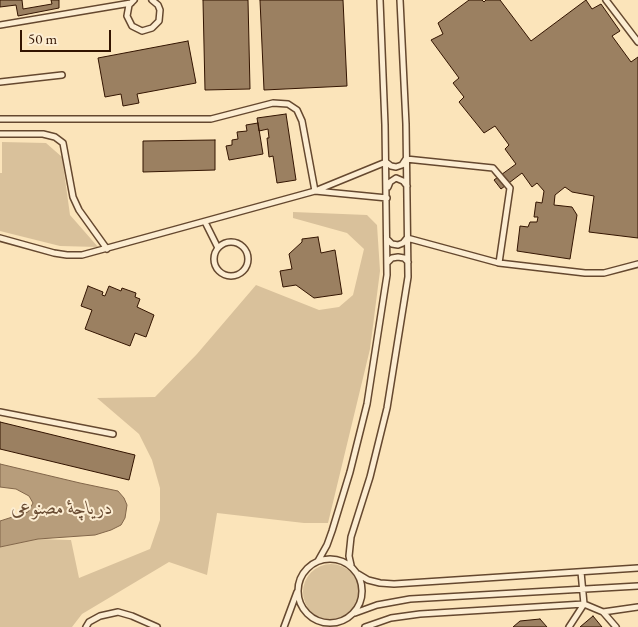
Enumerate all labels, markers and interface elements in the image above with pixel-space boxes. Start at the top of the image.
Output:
scale bar [22,20,114,52]
text: 50 m [28,29,57,48]
water label: دریاچهٔ مصنوعی [11,498,113,520]

